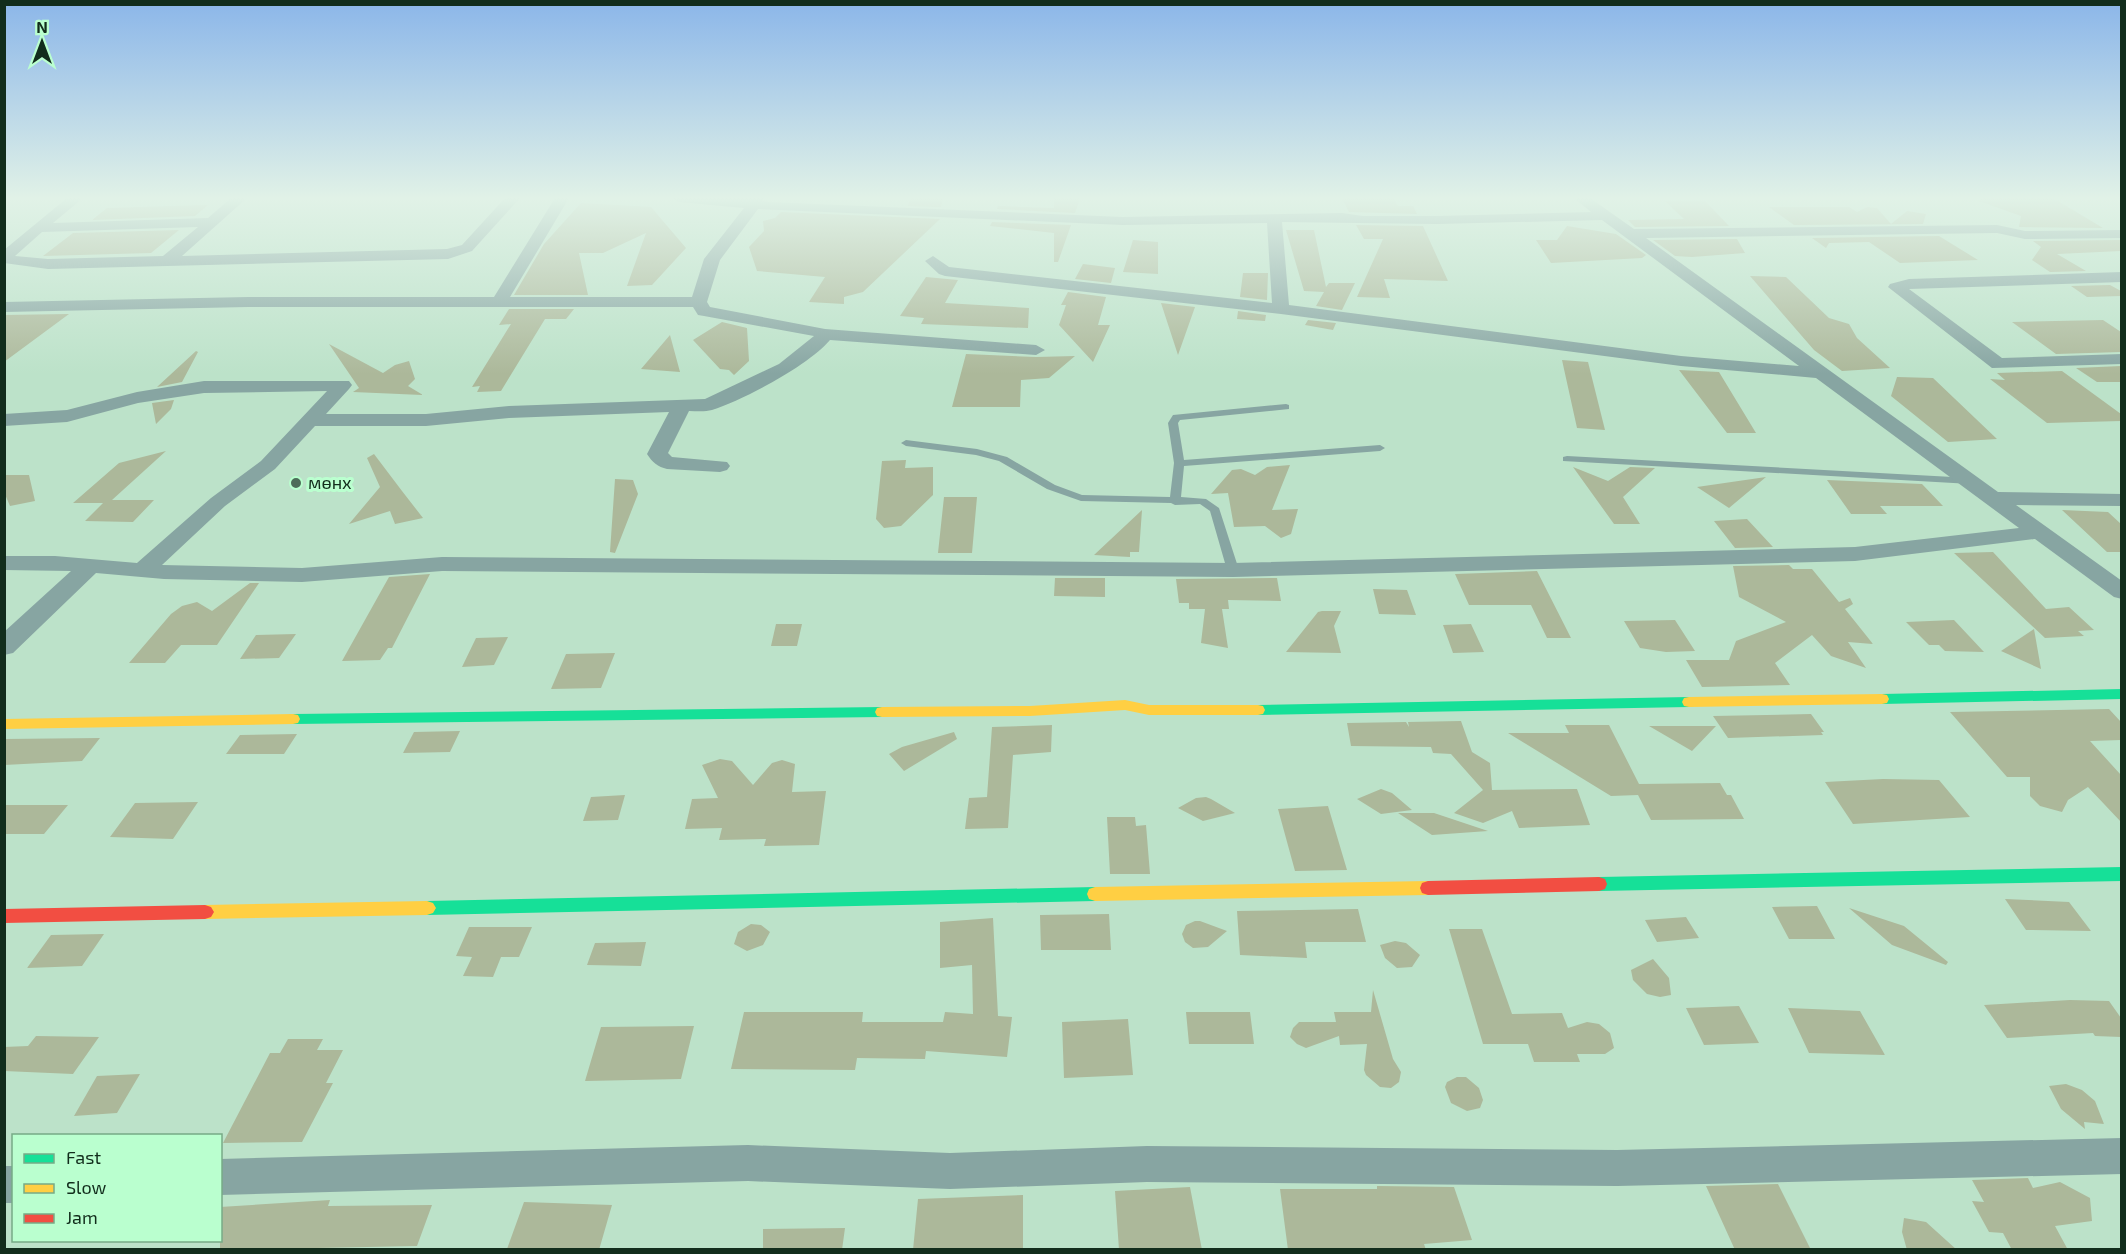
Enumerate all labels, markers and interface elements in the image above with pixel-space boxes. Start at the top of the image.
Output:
north arrow [12,12,72,72]
text: N [36,17,48,36]
place label: мөнх [308,471,352,493]
marker: мөнх [289,476,303,490]
legend [12,1134,222,1242]
text: Fast [66,1146,101,1168]
text: Slow [66,1176,107,1198]
text: Jam [66,1206,98,1228]

